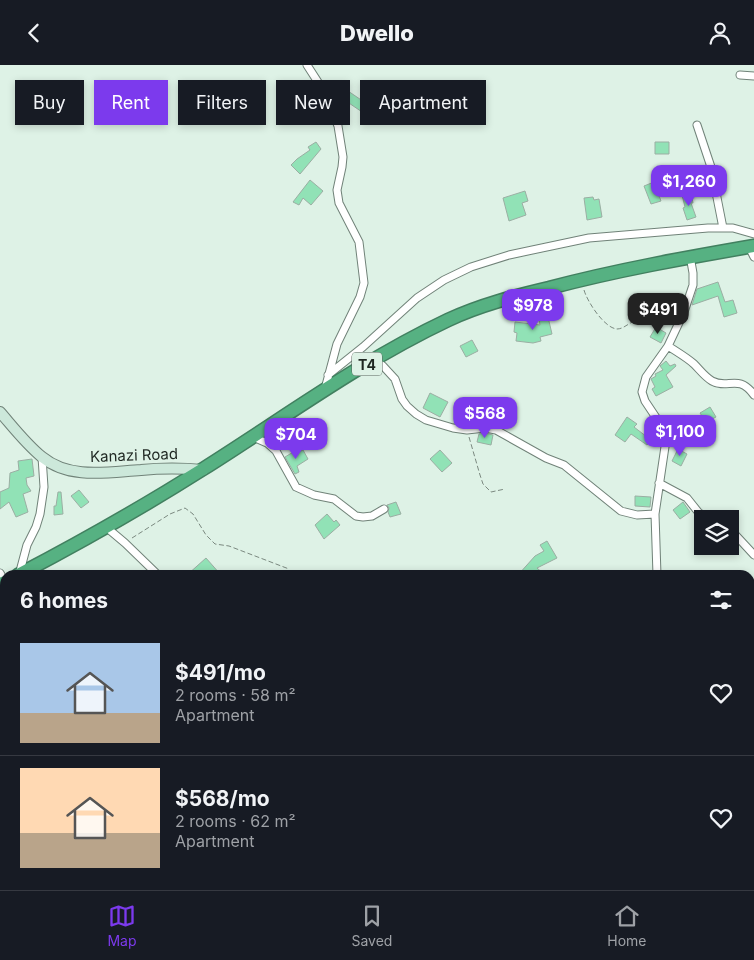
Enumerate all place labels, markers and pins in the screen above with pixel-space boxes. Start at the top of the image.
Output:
pin: $1,260 [648,165,730,207]
pin: $978 [503,289,563,331]
pin: $491 [628,293,688,335]
pin: $568 [455,397,515,439]
pin: $1,100 [639,415,721,457]
pin: $704 [266,417,326,460]

